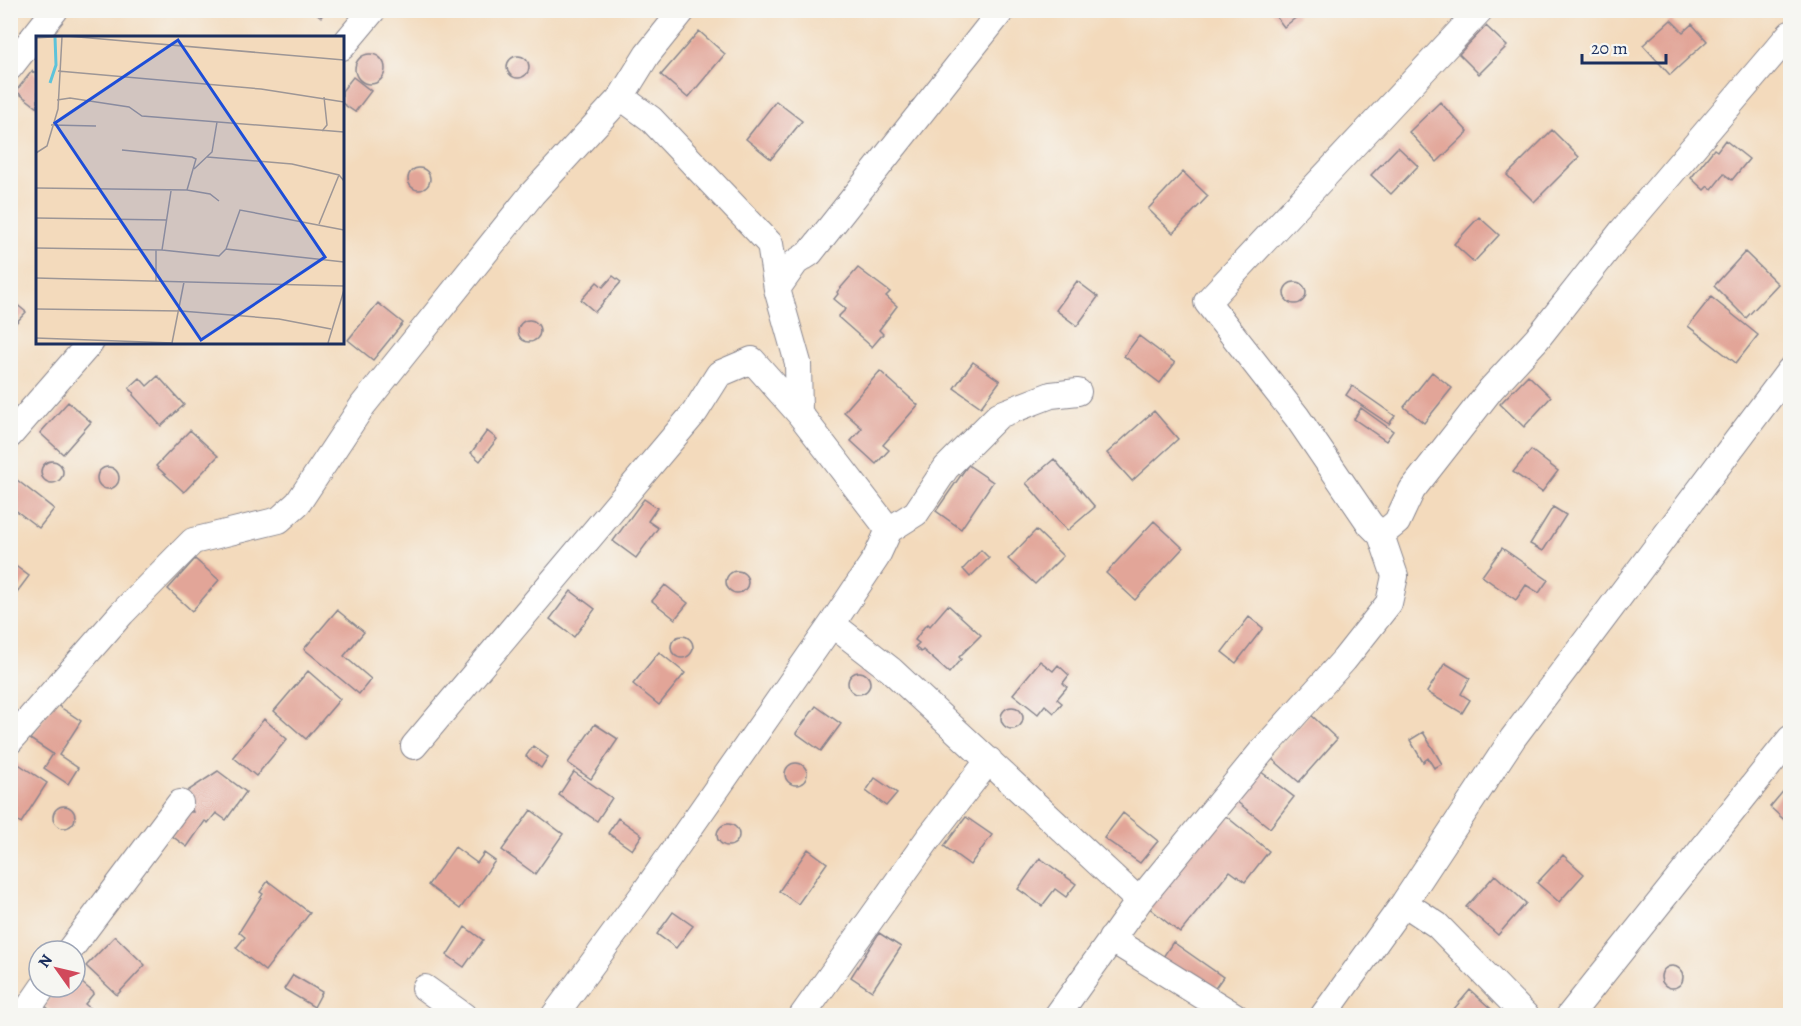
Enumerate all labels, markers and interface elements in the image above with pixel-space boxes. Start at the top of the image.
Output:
scale bar [1582,27,1666,65]
inset map [36,36,344,344]
text: 20 m [1591,36,1628,60]
north arrow [27,939,87,999]
text: N [33,950,58,972]

